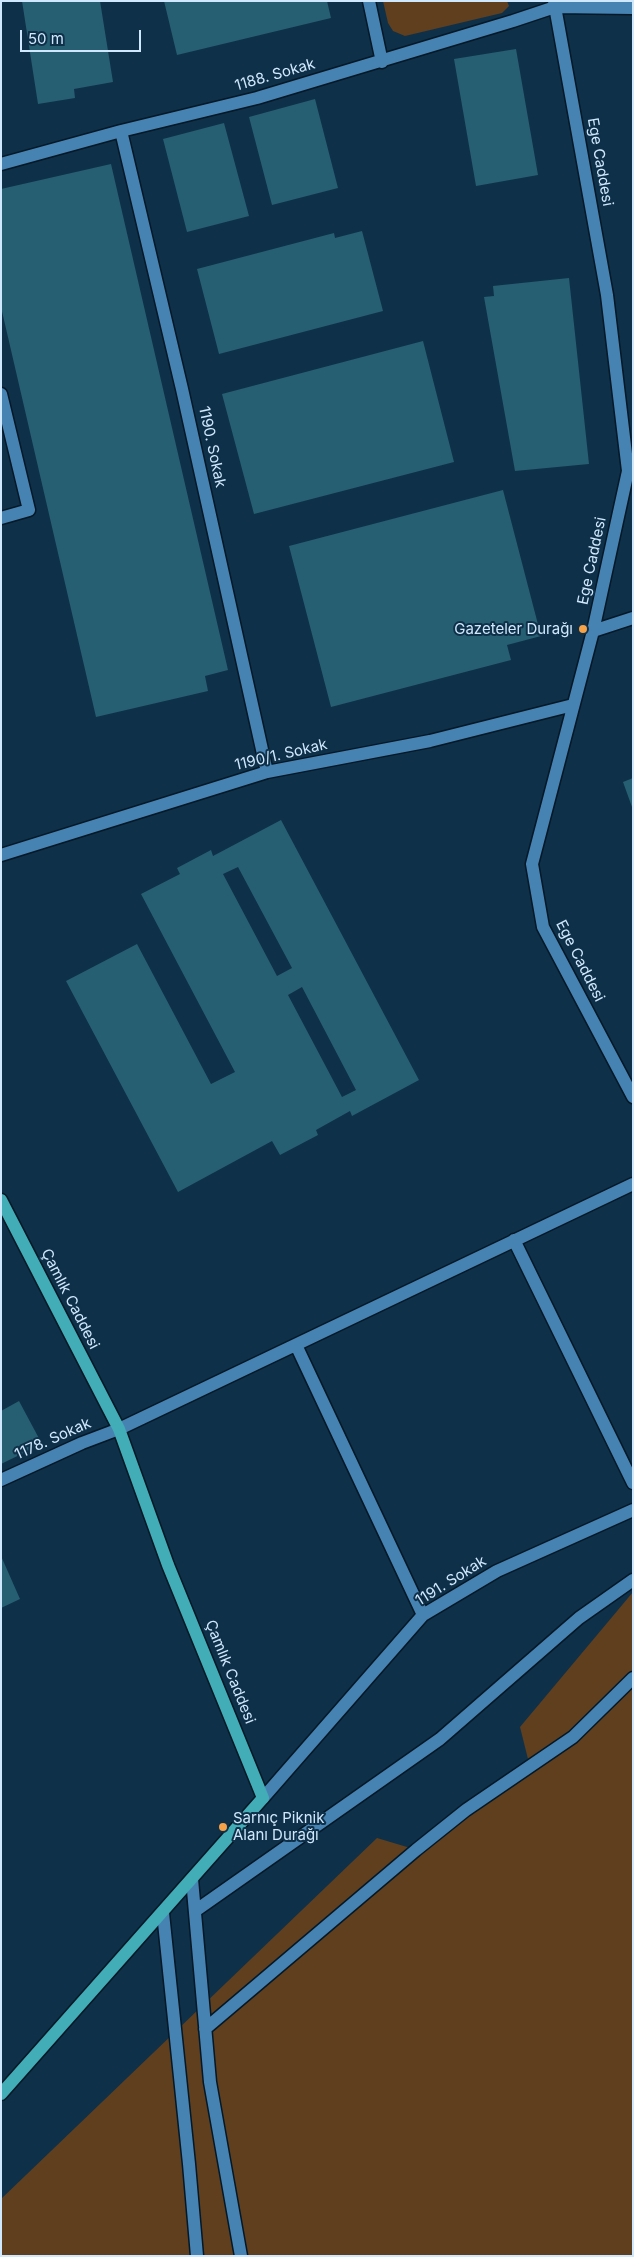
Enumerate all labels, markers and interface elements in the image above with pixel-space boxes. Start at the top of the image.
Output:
scale bar [22,20,144,52]
text: 50 m [28,29,64,48]
street label: 1188. Sokak [233,55,317,95]
street label: Ege Caddesi [583,117,617,207]
street label: 1190. Sokak [195,405,229,489]
street label: Ege Caddesi [574,515,610,607]
place label: Gazeteler Durağı [454,620,573,638]
marker: Gazeteler Durağı [577,623,589,635]
street label: 1190/1. Sokak [233,736,329,774]
street label: Ege Caddesi [552,917,608,1005]
street label: Çamlık Caddesi [37,1246,103,1352]
street label: 1178. Sokak [12,1414,94,1464]
street label: 1191. Sokak [412,1552,490,1610]
street label: Çamlık Caddesi [201,1618,259,1726]
place label: Sarnıç Piknik Alanı Durağı [233,1809,324,1844]
marker: Sarnıç Piknik Alanı Durağı [217,1821,229,1833]

